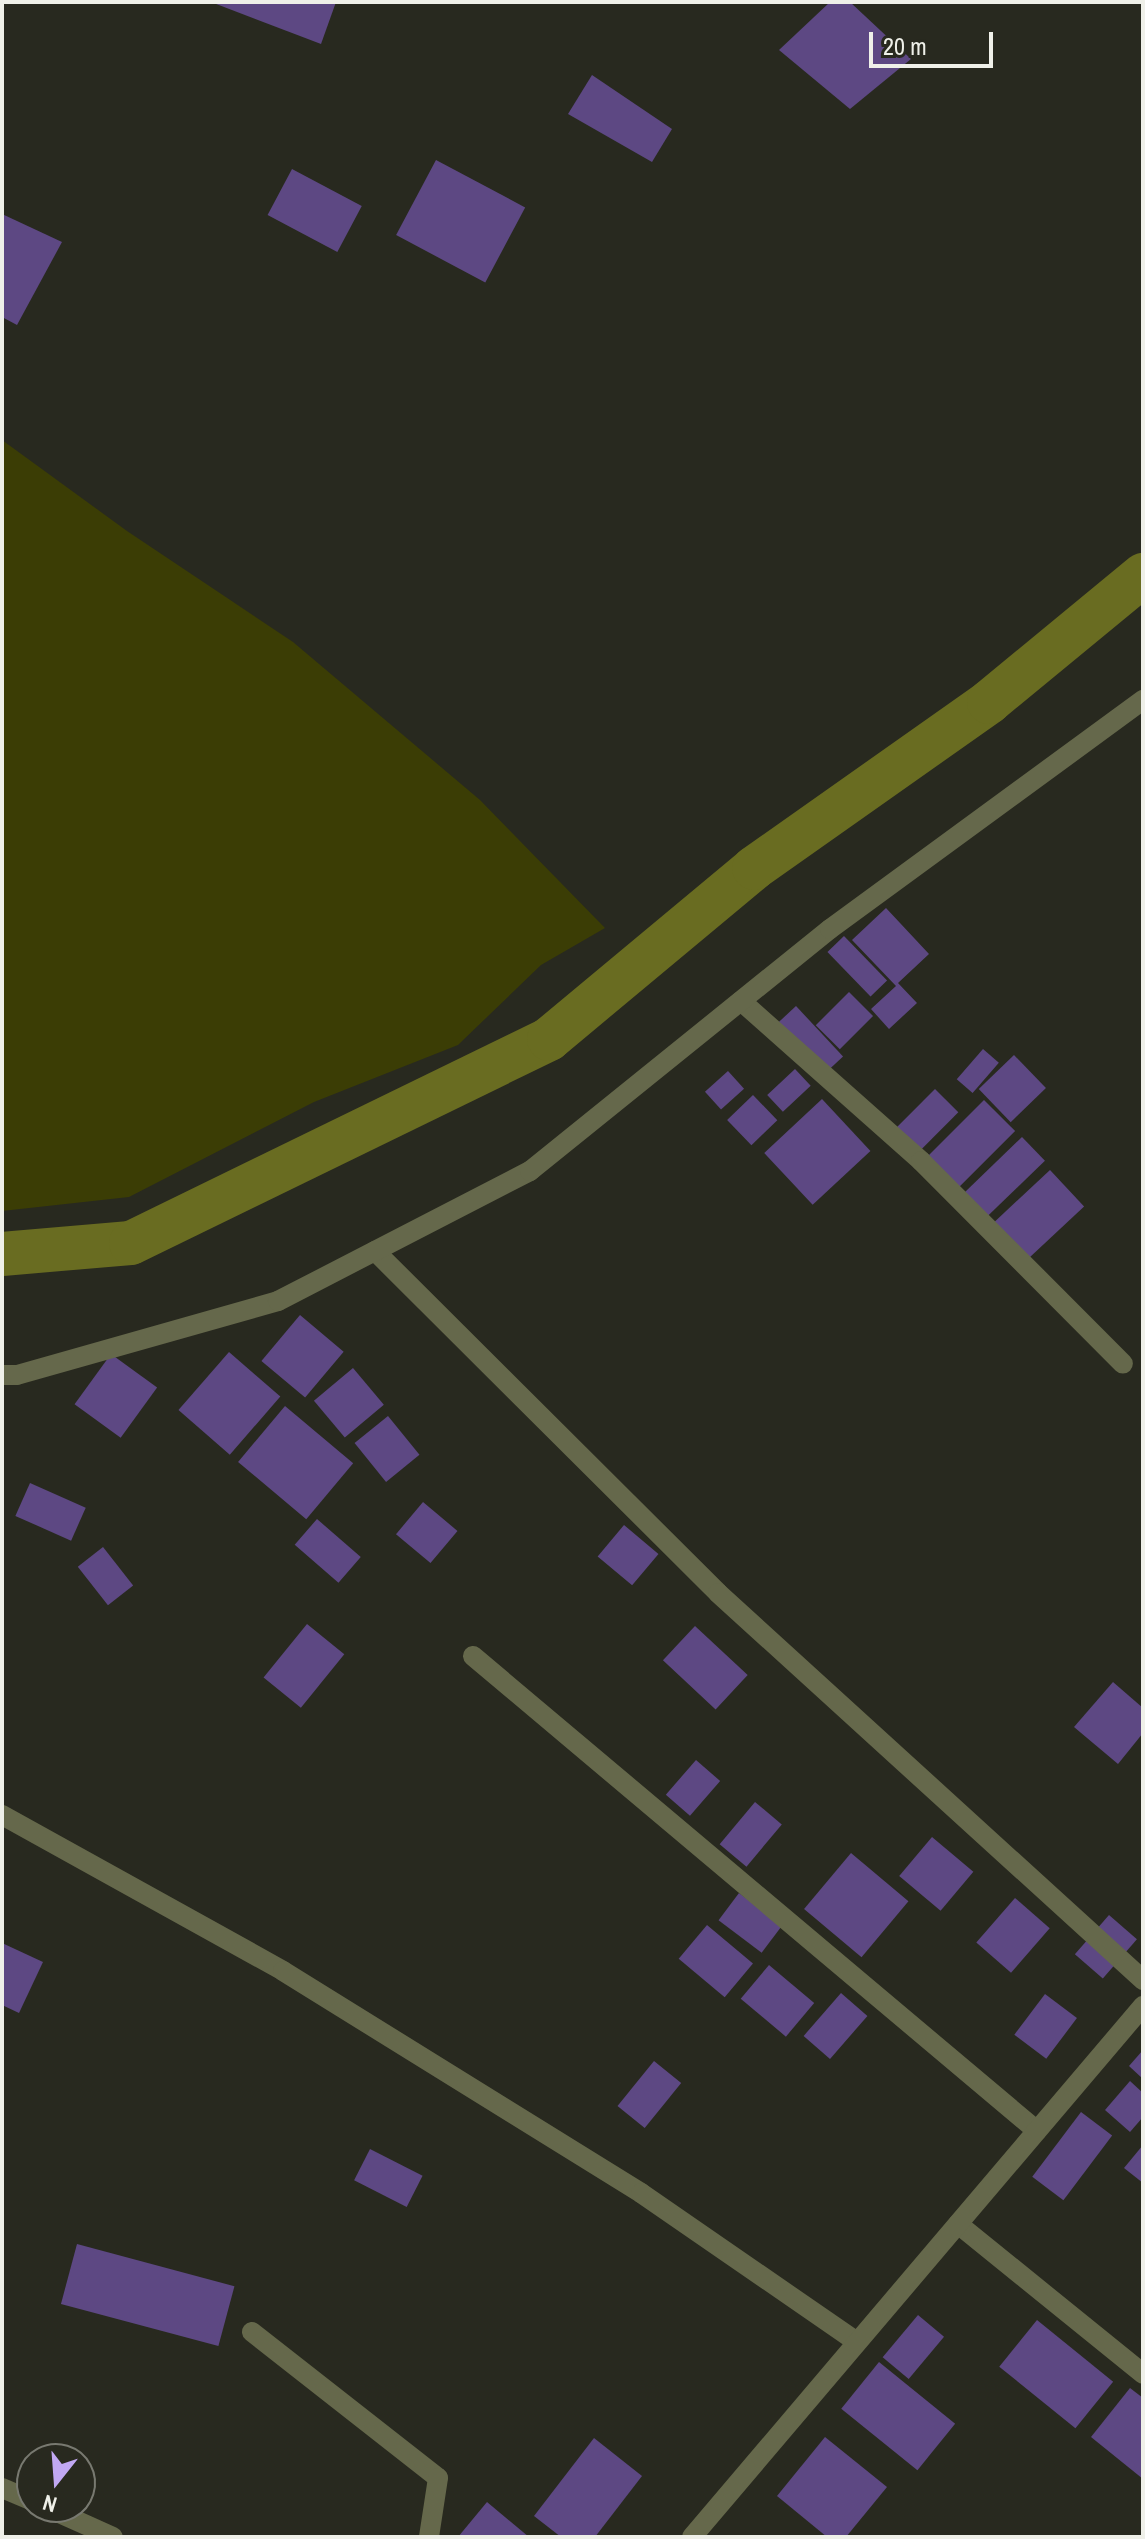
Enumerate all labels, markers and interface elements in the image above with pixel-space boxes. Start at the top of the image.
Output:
scale bar [873,16,997,66]
text: 20 m [883,30,927,62]
north arrow [16,2443,96,2523]
text: N [39,2488,60,2520]

